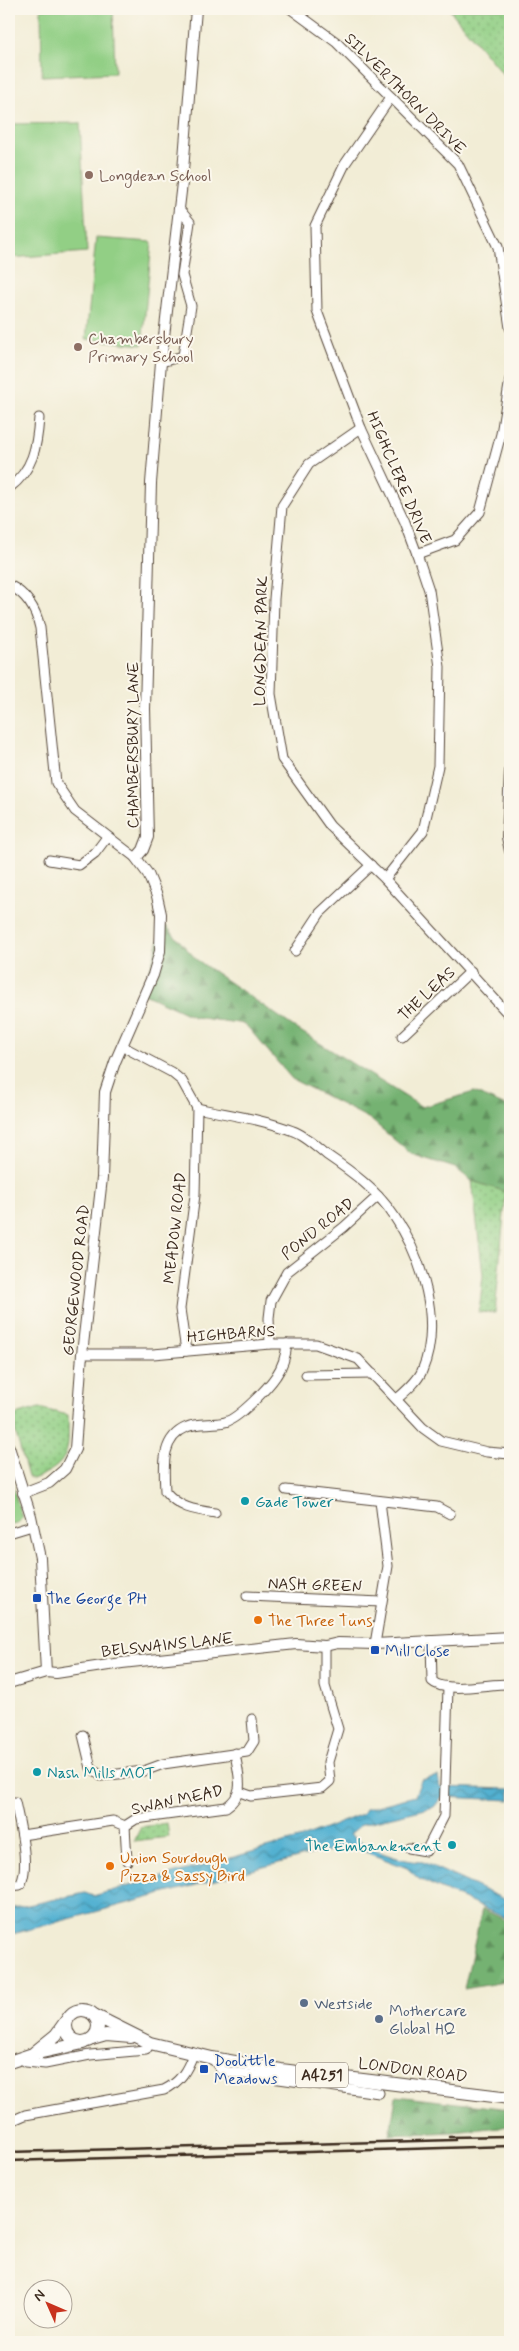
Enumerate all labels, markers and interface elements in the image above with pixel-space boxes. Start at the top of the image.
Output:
street label: SILVERTHORN DRIVE [339,29,470,160]
place label: Longdean School [99,166,211,188]
marker: Longdean School [83,169,95,181]
place label: Chambersbury Primary School [88,329,194,368]
marker: Chambersbury Primary School [72,341,84,353]
street label: HIGHCLERE DRIVE [361,408,436,547]
street label: LONGDEAN PARK [250,576,273,706]
street label: CHAMBERSBURY LANE [123,662,144,828]
street label: THE LEAS [394,962,460,1026]
street label: MEADOW ROAD [159,1171,192,1285]
street label: POND ROAD [277,1193,359,1265]
street label: GEORGEWOOD ROAD [58,1203,95,1357]
street label: HIGHBARNS [186,1321,276,1348]
place label: Gade Tower [255,1492,334,1513]
marker: Gade Tower [239,1495,251,1507]
street label: NASH GREEN [268,1573,363,1598]
place label: The George PH [47,1589,147,1611]
marker: The George PH [31,1592,43,1604]
place label: The Three Tuns [268,1611,373,1632]
marker: The Three Tuns [252,1614,264,1626]
street label: BELSWAINS LANE [100,1628,234,1663]
place label: Mill Close [385,1641,450,1662]
marker: Mill Close [369,1644,381,1656]
place label: Nash Mills MOT [47,1763,155,1784]
marker: Nash Mills MOT [31,1766,43,1778]
street label: SWAN MEAD [129,1780,225,1820]
place label: The Embankment [305,1836,443,1857]
marker: The Embankment [446,1839,458,1851]
place label: Union Sourdough Pizza & Sassy Bird [120,1848,245,1887]
marker: Union Sourdough Pizza & Sassy Bird [104,1860,116,1872]
place label: Westside [314,1994,373,2015]
marker: Westside [298,1997,310,2009]
place label: Mothercare Global HQ [389,2001,468,2040]
marker: Mothercare Global HQ [373,2013,385,2025]
place label: Doolittle Meadows [214,2051,278,2090]
street label: LONDON ROAD [357,2053,469,2088]
road number: A4251 [296,2062,348,2088]
marker: Doolittle Meadows [198,2063,210,2075]
north arrow [22,2278,72,2328]
text: N [30,2286,49,2305]

